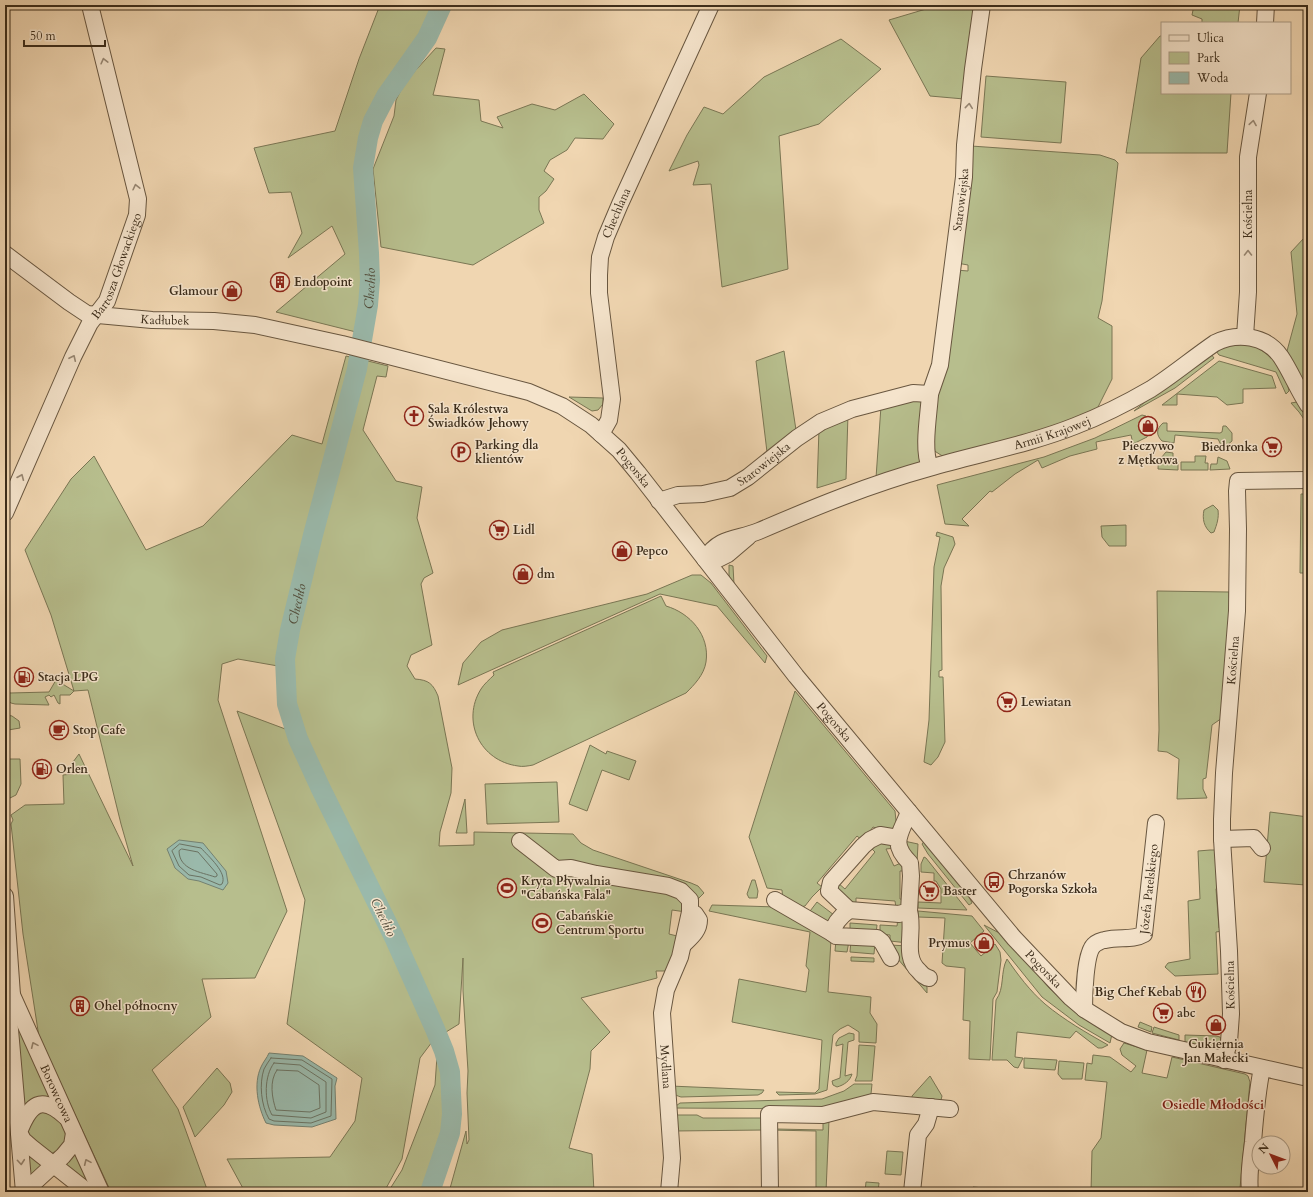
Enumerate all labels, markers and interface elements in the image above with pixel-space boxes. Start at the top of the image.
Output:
scale bar [24,22,105,48]
legend [1161,22,1291,94]
text: 50 m [30,28,57,44]
text: Ulica [1197,30,1225,46]
text: Park [1197,50,1221,66]
one-way arrow [100,58,109,65]
text: Woda [1196,70,1229,86]
one-way arrow [964,103,973,109]
one-way arrow [1248,120,1257,126]
street label: Starowiejska [949,167,972,232]
one-way arrow [132,184,140,191]
street label: Chechlana [598,185,635,241]
street label: Kościelna [1240,189,1256,238]
street label: Bartosza Głowackiego [88,210,145,322]
one-way arrow [1244,250,1252,256]
water label: Chechło [360,268,380,310]
building icon: Endopoint [269,271,291,293]
place label: Endopoint [294,274,353,290]
shop icon: Glamour [221,280,243,302]
place label: Glamour [169,283,218,299]
street label: Kadłubek [140,311,190,329]
one-way arrow [68,355,76,362]
place label: Sala Królestwa Świadków Jehowy [428,401,529,431]
church icon: Sala Królestwa Świadków Jehowy [403,405,425,427]
street label: Armii Krajowej [1012,413,1093,453]
shop icon: Pieczywo z Mętkowa [1137,415,1159,437]
supermarket icon: Biedronka [1261,436,1283,458]
place label: Parking dla klientów [475,437,539,467]
street label: Starowiejska [734,438,794,490]
place label: Pieczywo z Mętkowa [1118,438,1178,468]
place label: Biedronka [1201,439,1258,455]
parking icon: Parking dla klientów [450,441,472,463]
street label: Pogorska [612,444,655,491]
one-way arrow [16,474,24,482]
supermarket icon: Lidl [488,519,510,541]
place label: Lidl [513,522,535,538]
shop icon: Pepco [611,540,633,562]
place label: Pepco [636,543,668,559]
shop icon: dm [512,563,534,585]
place label: dm [537,566,556,582]
water label: Chechło [284,582,311,626]
street label: Kościelna [1223,635,1243,685]
fuel station icon: Stacja LPG [13,666,35,688]
place label: Stacja LPG [38,669,99,685]
supermarket icon: Lewiatan [996,691,1018,713]
place label: Lewiatan [1021,694,1072,710]
street label: Pogorska [813,699,856,746]
cafe icon: Stop Cafe [48,719,70,741]
place label: Stop Cafe [73,722,126,738]
fuel station icon: Orlen [31,758,53,780]
place label: Orlen [56,761,88,777]
street label: Józefa Patelskiego [1136,843,1162,937]
place label: Chrzanów Pogorska Szkoła [1008,867,1097,897]
bus stop icon: Chrzanów Pogorska Szkoła [983,871,1005,893]
place label: Kryta Pływalnia "Cabańska Fala" [521,873,611,903]
sports icon: Kryta Pływalnia "Cabańska Fala" [496,877,518,899]
supermarket icon: Baster [918,880,940,902]
place label: Baster [943,883,977,899]
water label: Chechło [366,895,400,940]
place label: Cabańskie Centrum Sportu [556,908,644,938]
sports icon: Cabańskie Centrum Sportu [531,912,553,934]
shop icon: Prymus [973,932,995,954]
place label: Prymus [928,935,970,951]
street label: Pogorska [1022,947,1066,992]
street label: Kościelna [1222,960,1238,1010]
restaurant icon: Big Chef Kebab [1185,981,1207,1003]
place label: Big Chef Kebab [1095,984,1182,1000]
building icon: Ohel północny [69,995,91,1017]
place label: Ohel północny [94,998,178,1014]
supermarket icon: abc [1152,1002,1174,1024]
place label: abc [1177,1005,1196,1021]
shop icon: Cukiernia Jan Małecki [1205,1014,1227,1036]
place label: Cukiernia Jan Małecki [1181,1036,1249,1066]
one-way arrow [31,1041,39,1049]
street label: Mydlana [656,1044,675,1090]
street label: Borowcowa [36,1062,77,1126]
district label: Osiedle Młodości [1162,1096,1264,1114]
north arrow [1251,1135,1291,1175]
text: N [1255,1140,1273,1157]
one-way arrow [17,1159,26,1165]
one-way arrow [84,1159,92,1166]

